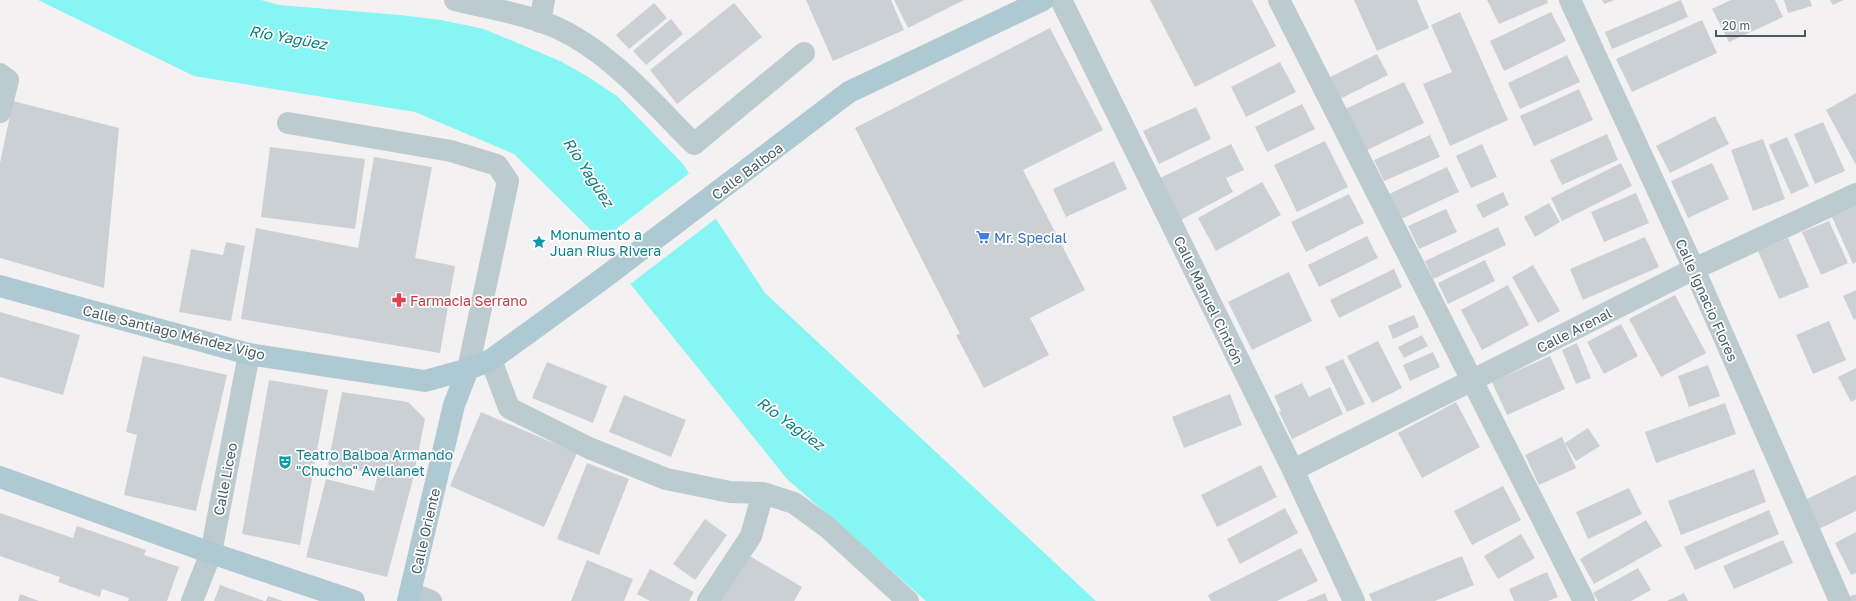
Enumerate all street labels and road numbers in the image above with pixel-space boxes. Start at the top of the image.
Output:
street label: Calle Balboa [708,139,786,203]
street label: Calle Manuel Cintrón [1171,233,1247,367]
street label: Calle Ignacio Flores [1672,236,1742,364]
street label: Calle Santiago Méndez Vigo [81,301,267,363]
street label: Calle Arenal [1534,304,1614,356]
street label: Calle Liceo [210,441,240,517]
street label: Calle Oriente [407,486,443,576]

